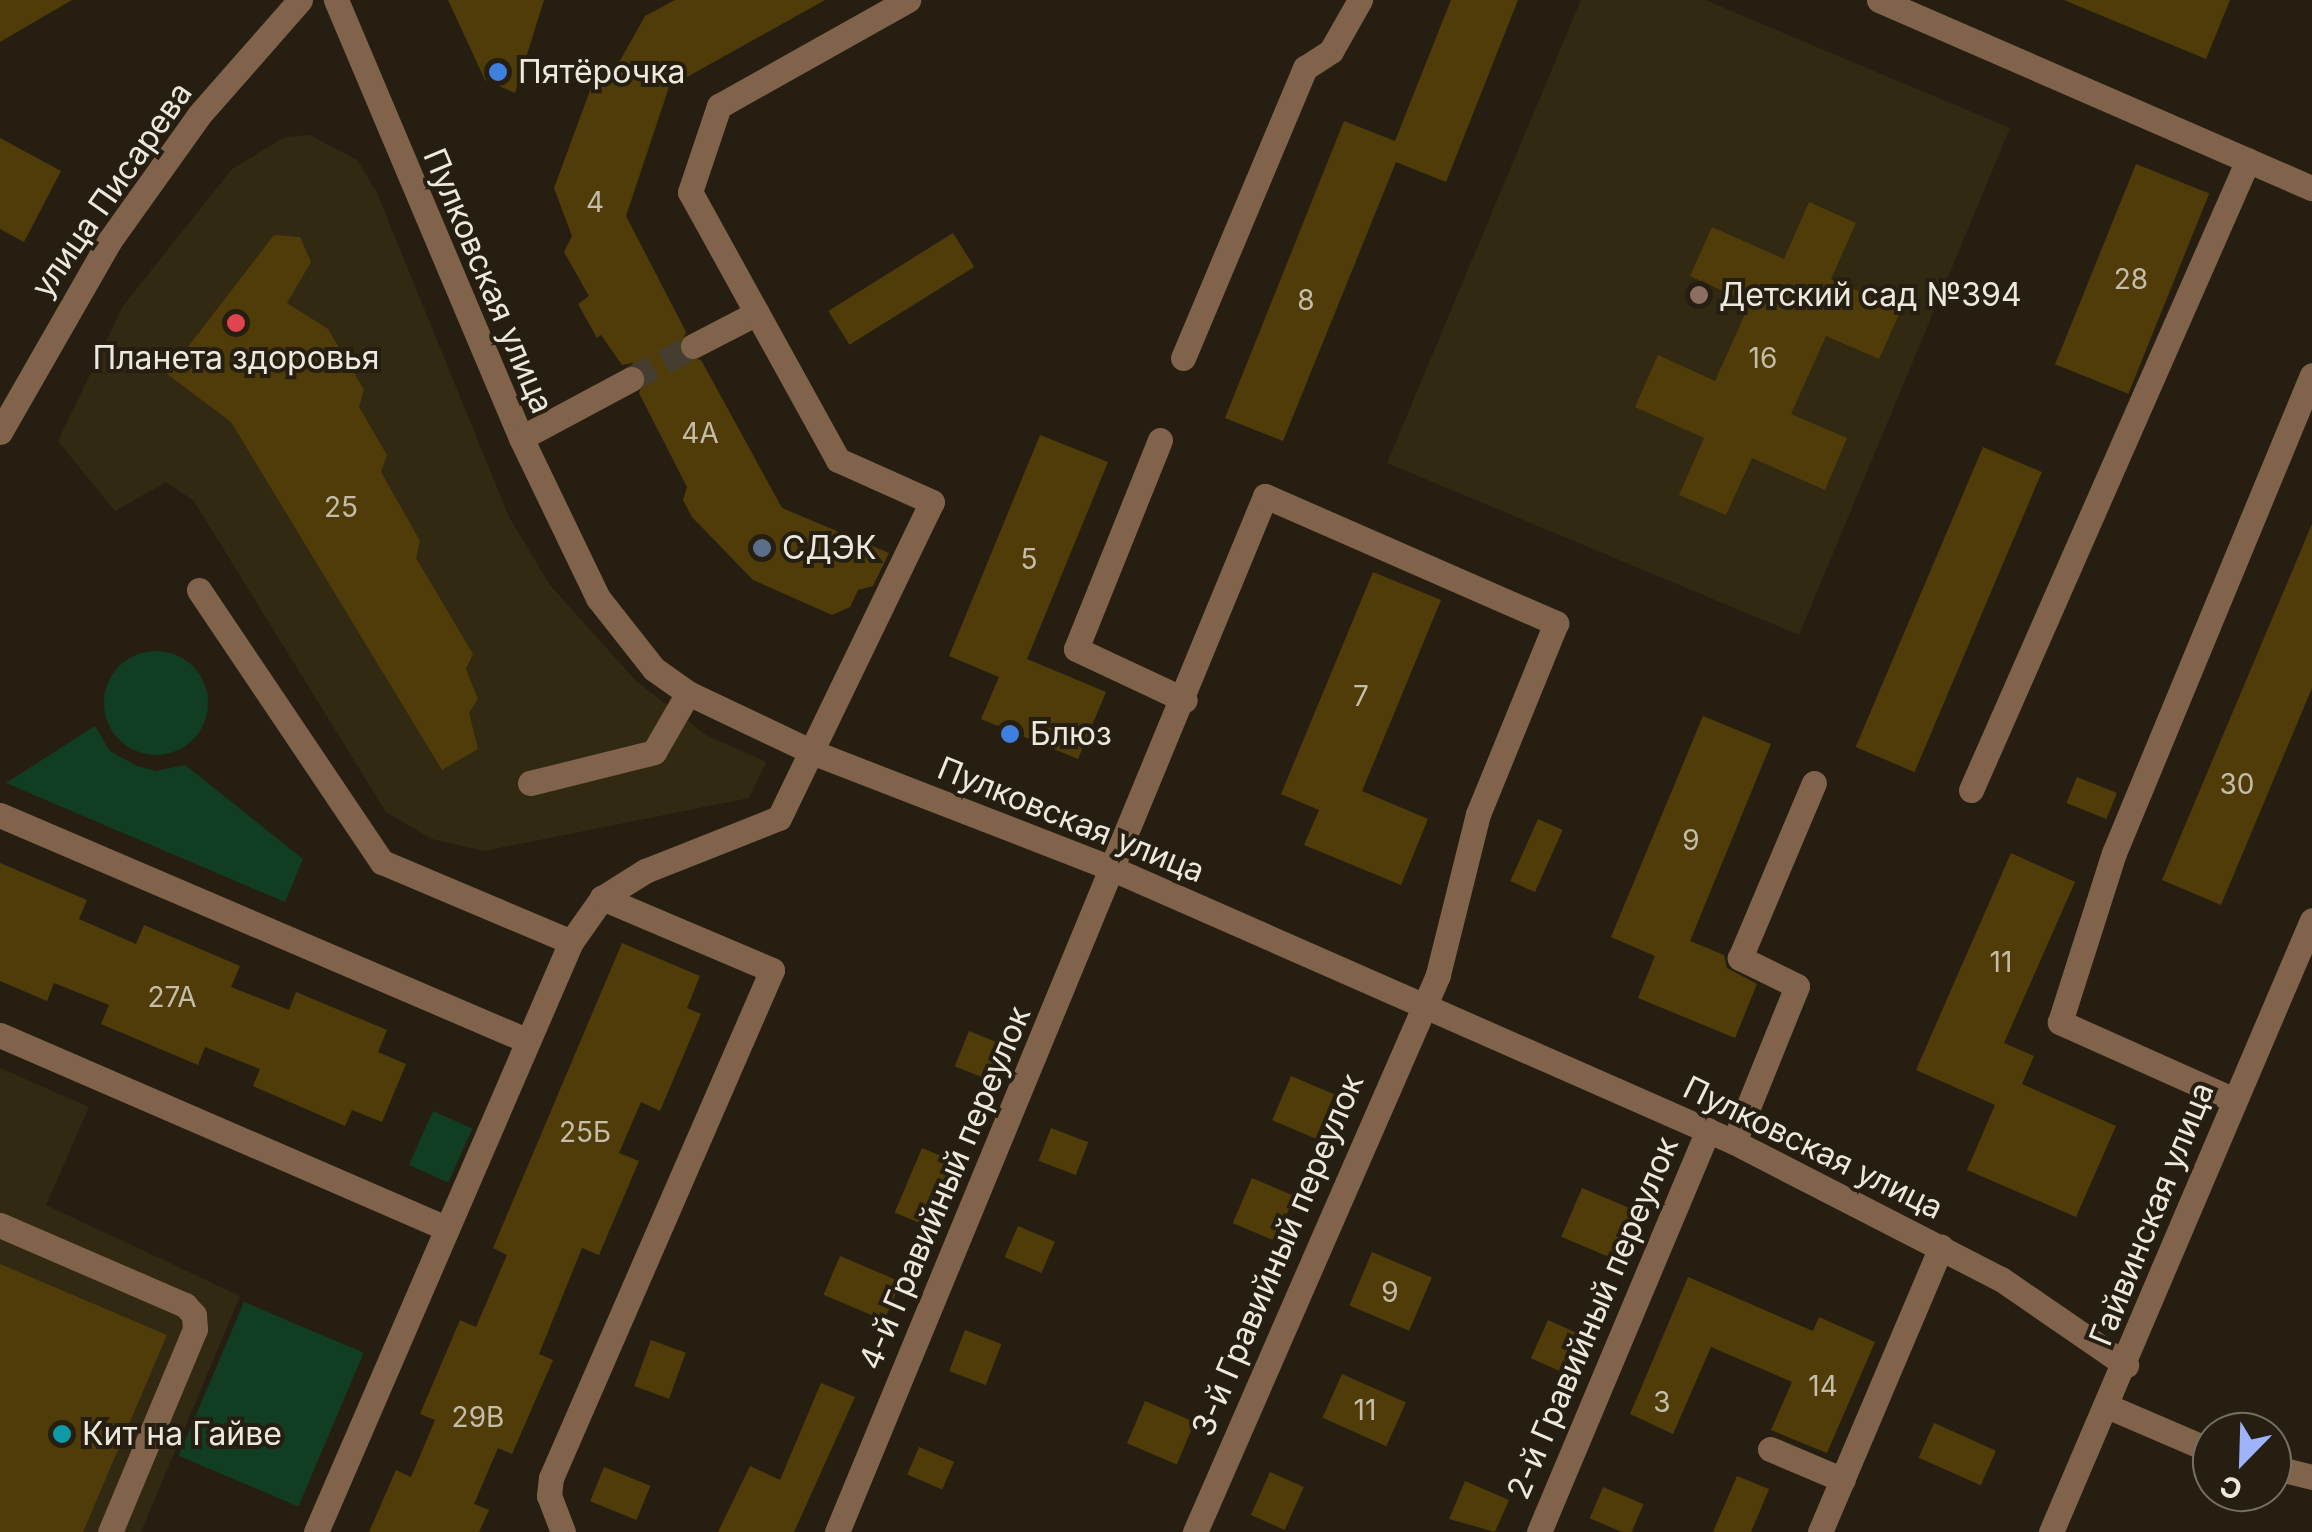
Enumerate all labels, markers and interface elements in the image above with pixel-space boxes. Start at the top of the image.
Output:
place label: Пятёрочка [518,53,685,91]
marker: Пятёрочка [487,61,509,83]
street label: улица Писарева [24,75,200,305]
street label: Пулковская улица [415,143,561,419]
house number: 4 [586,185,604,219]
house number: 28 [2114,262,2148,296]
place label: Детский сад №394 [1719,276,2022,314]
house number: 8 [1297,283,1315,317]
marker: Детский сад №394 [1688,284,1710,306]
marker: Планета здоровья [225,312,247,334]
place label: Планета здоровья [92,339,380,377]
house number: 16 [1749,341,1777,375]
house number: 4А [681,416,719,450]
house number: 25 [324,490,358,524]
place label: СДЭК [782,529,876,567]
marker: СДЭК [751,537,773,559]
house number: 5 [1020,542,1038,576]
house number: 7 [1353,679,1369,713]
place label: Блюз [1030,715,1112,753]
marker: Блюз [999,723,1021,745]
street label: Пулковская улица [932,749,1210,891]
house number: 30 [2220,767,2254,801]
house number: 9 [1682,823,1700,857]
house number: 11 [1990,945,2012,979]
house number: 27А [147,980,197,1014]
street label: 4-й Гравийный переулок [851,1001,1039,1375]
street label: 3-й Гравийный переулок [1184,1068,1372,1442]
street label: Пулковская улица [1677,1068,1949,1228]
street label: Гайвинская улица [2082,1077,2222,1351]
house number: 25Б [559,1115,611,1149]
street label: 2-й Гравийный переулок [1499,1131,1687,1505]
house number: 9 [1381,1275,1399,1309]
house number: 14 [1808,1369,1838,1403]
house number: 3 [1653,1385,1671,1419]
house number: 11 [1354,1393,1376,1427]
house number: 29В [452,1400,504,1434]
north arrow [2192,1412,2292,1512]
place label: Кит на Гайве [82,1415,282,1453]
marker: Кит на Гайве [51,1423,73,1445]
text: С [2215,1468,2247,1507]

